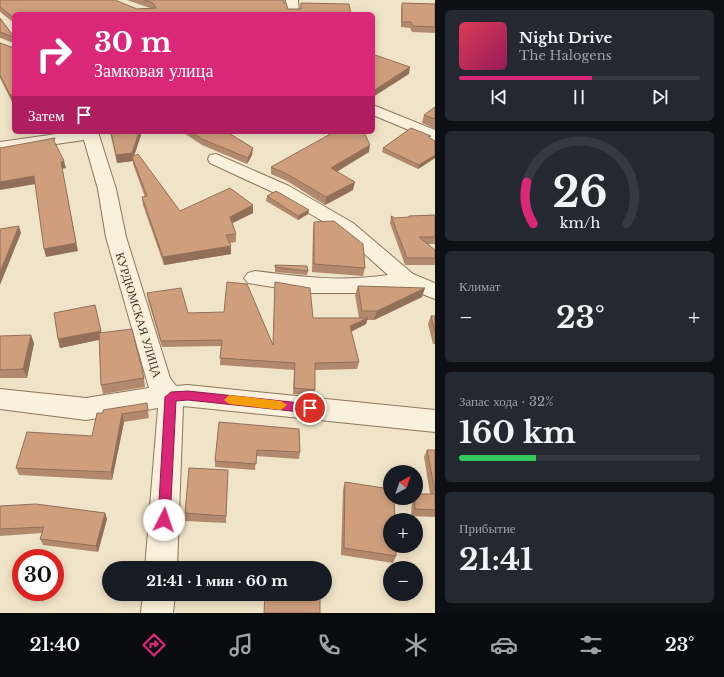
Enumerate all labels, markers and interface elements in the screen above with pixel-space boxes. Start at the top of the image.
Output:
text: 30 m [94,25,171,60]
icon: right [28,28,80,80]
text: Night Drive [519,28,612,47]
text: The Halogens [519,47,612,64]
text: Замковая улица [94,60,213,82]
icon: previous [488,86,510,108]
icon: pause [568,86,590,108]
icon: next [649,86,671,108]
icon: arrive [73,104,95,126]
text: Затем [28,106,65,125]
text: 26 [552,167,607,218]
text: km/h [559,213,600,231]
street label: КУРДЮМСКАЯ УЛИЦА [113,250,165,380]
text: Климат [459,278,500,295]
text: 23° [556,299,605,336]
text: − [459,304,473,331]
text: + [688,304,700,331]
pin [293,391,327,425]
text: Запас хода · 32% [459,393,554,410]
icon: arrive [299,397,321,419]
text: 160 km [459,414,576,451]
north arrow [383,465,423,505]
map controls [383,465,423,601]
position arrow [143,499,185,541]
button: + [383,513,423,553]
text: Прибытие [459,520,516,537]
text: 21:41 [459,541,533,578]
speed limit sign: 30 [12,549,64,601]
button: − [383,561,423,601]
text: 21:41 · 1 мин · 60 m [146,571,288,590]
icon: directions [140,631,168,659]
icon: music [227,631,255,659]
icon: phone [315,631,343,659]
icon: climate [402,631,430,659]
icon: car [490,631,518,659]
icon: filters [577,631,605,659]
text: 21:40 [30,634,80,656]
text: 23° [665,634,694,656]

